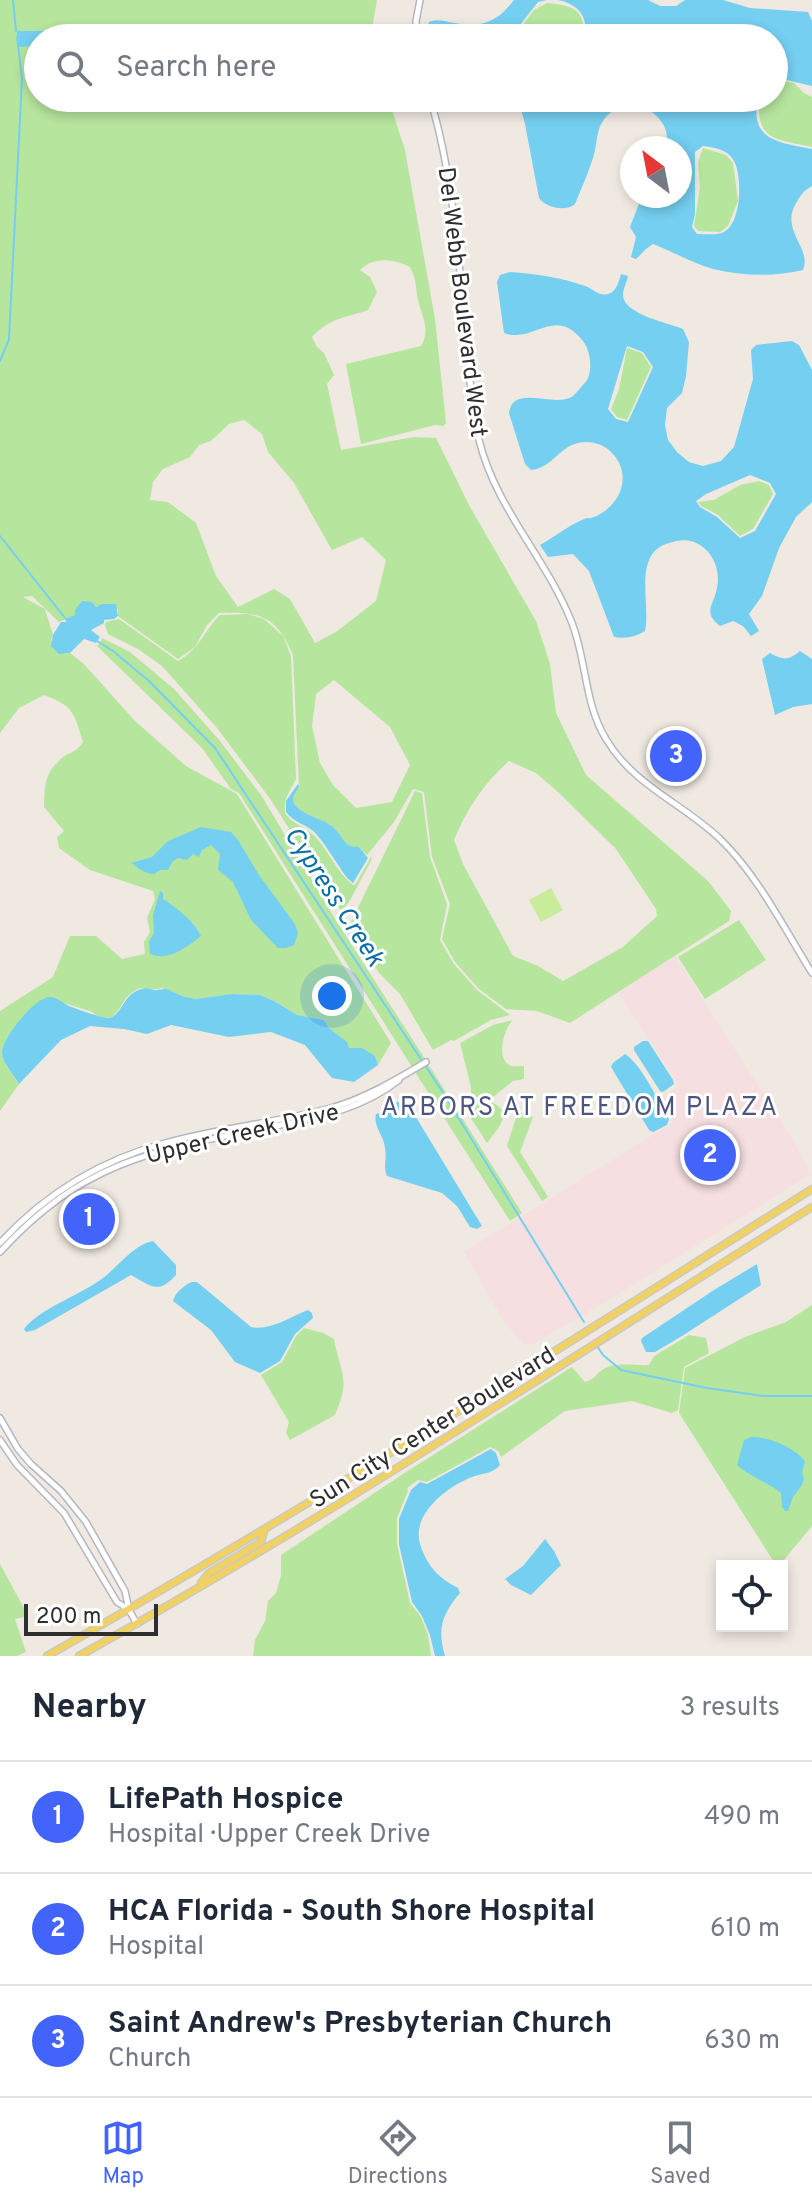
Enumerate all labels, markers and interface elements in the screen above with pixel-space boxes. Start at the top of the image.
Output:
search box [24,24,788,112]
icon: search [52,46,96,90]
text: Search here [116,50,276,87]
north arrow [620,136,692,208]
street label: Del Webb Boulevard West [430,165,492,439]
pin: 3 [650,726,702,786]
water label: Cypress Creek [275,821,391,974]
your location [312,976,352,1016]
district label: ARBORS AT FREEDOM PLAZA [381,1092,779,1125]
street label: Upper Creek Drive [143,1098,342,1172]
pin: 2 [684,1125,736,1185]
pin: 1 [63,1189,115,1249]
street label: Sun City Center Boulevard [305,1341,561,1516]
map controls [716,1560,788,1632]
button: locate [716,1560,788,1632]
scale bar [24,1600,158,1636]
text: 200 m [36,1604,101,1631]
text: Nearby [32,1687,147,1730]
text: 3 results [680,1692,780,1725]
text: LifePath Hospice [108,1782,343,1819]
text: 1 [53,1801,63,1834]
text: 490 m [704,1801,780,1834]
text: Hospital · Upper Creek Drive [108,1819,431,1852]
text: HCA Florida - South Shore Hospital [108,1894,595,1931]
text: 2 [50,1913,66,1946]
text: 610 m [710,1913,780,1946]
text: Hospital [108,1931,204,1964]
text: Saint Andrew's Presbyterian Church [108,2006,612,2043]
text: 3 [50,2025,66,2058]
text: 630 m [704,2025,780,2058]
text: Church [108,2043,191,2076]
tab: Map [101,2116,145,2191]
tab: Directions [348,2116,448,2191]
tab: Saved [650,2116,711,2191]

